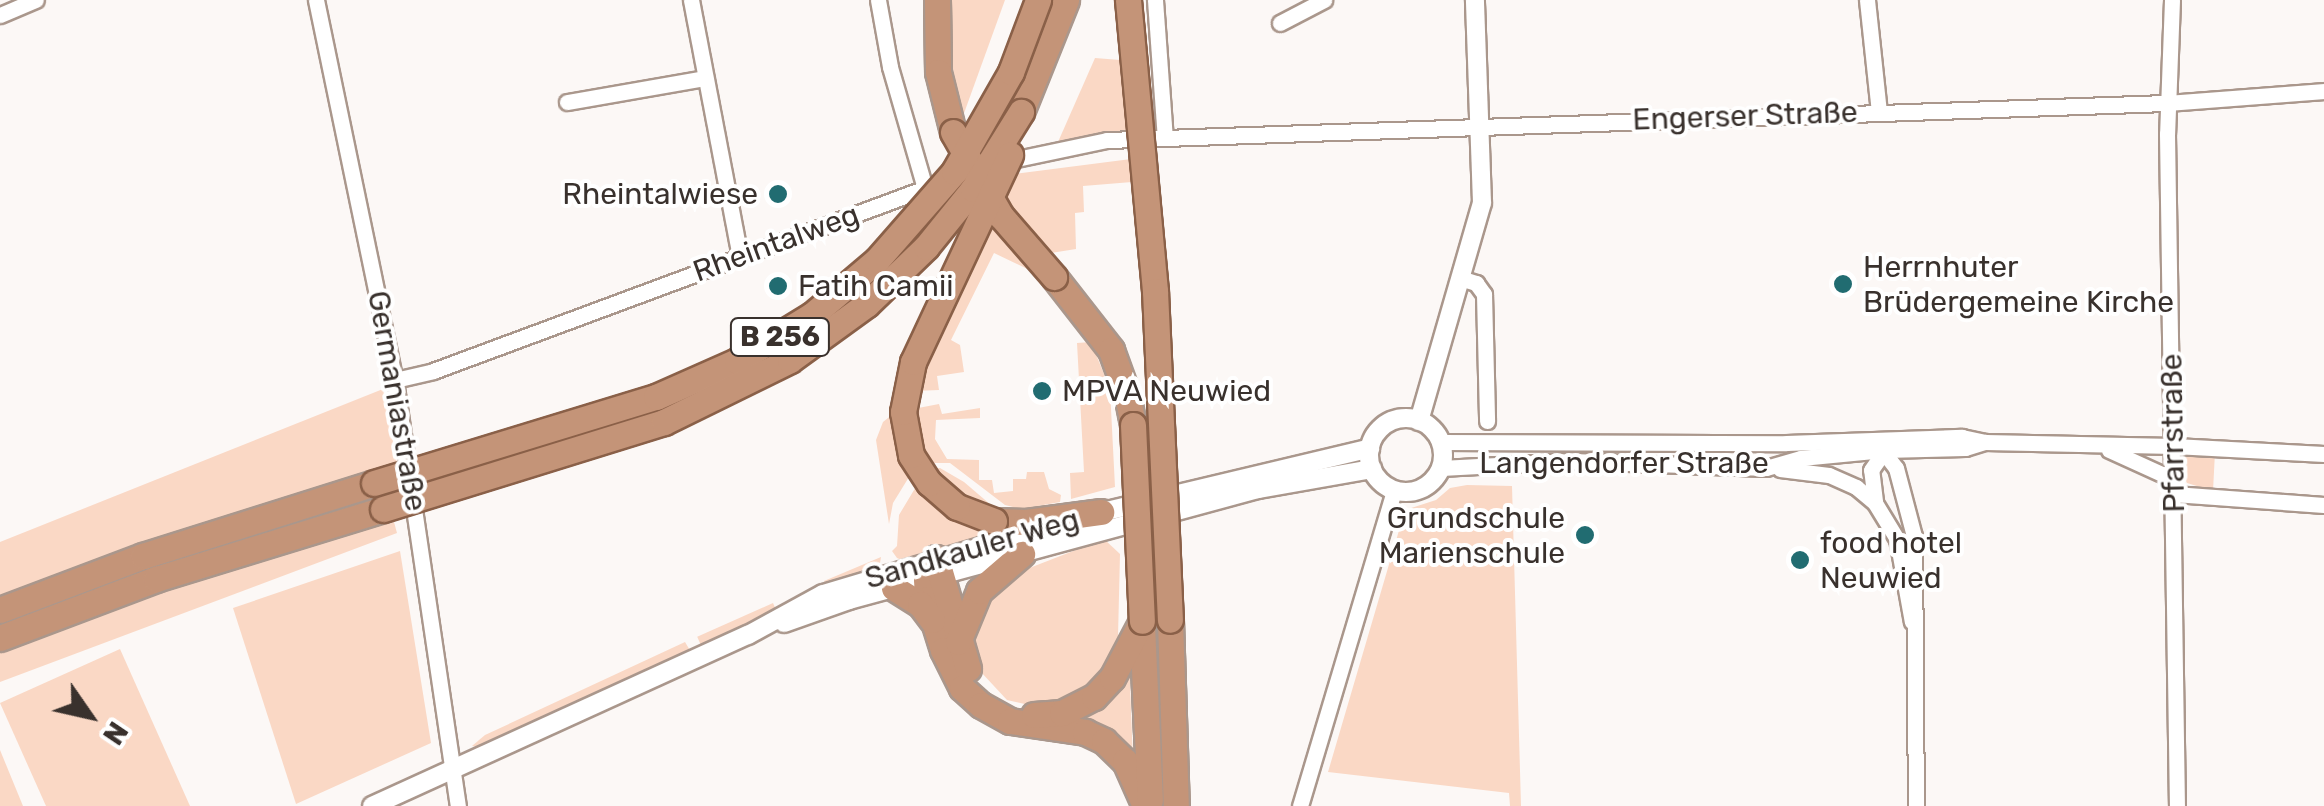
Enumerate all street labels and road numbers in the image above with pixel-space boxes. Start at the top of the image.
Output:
street label: Engerser Straße [1631,94,1859,138]
street label: Rheintalweg [688,196,864,290]
street label: Germaniastraße [360,288,434,514]
road number: B 256 [728,314,832,360]
street label: Pfarrstraße [2154,353,2192,513]
street label: Langendorfer Straße [1479,445,1769,481]
street label: Sandkauler Weg [860,501,1084,597]

